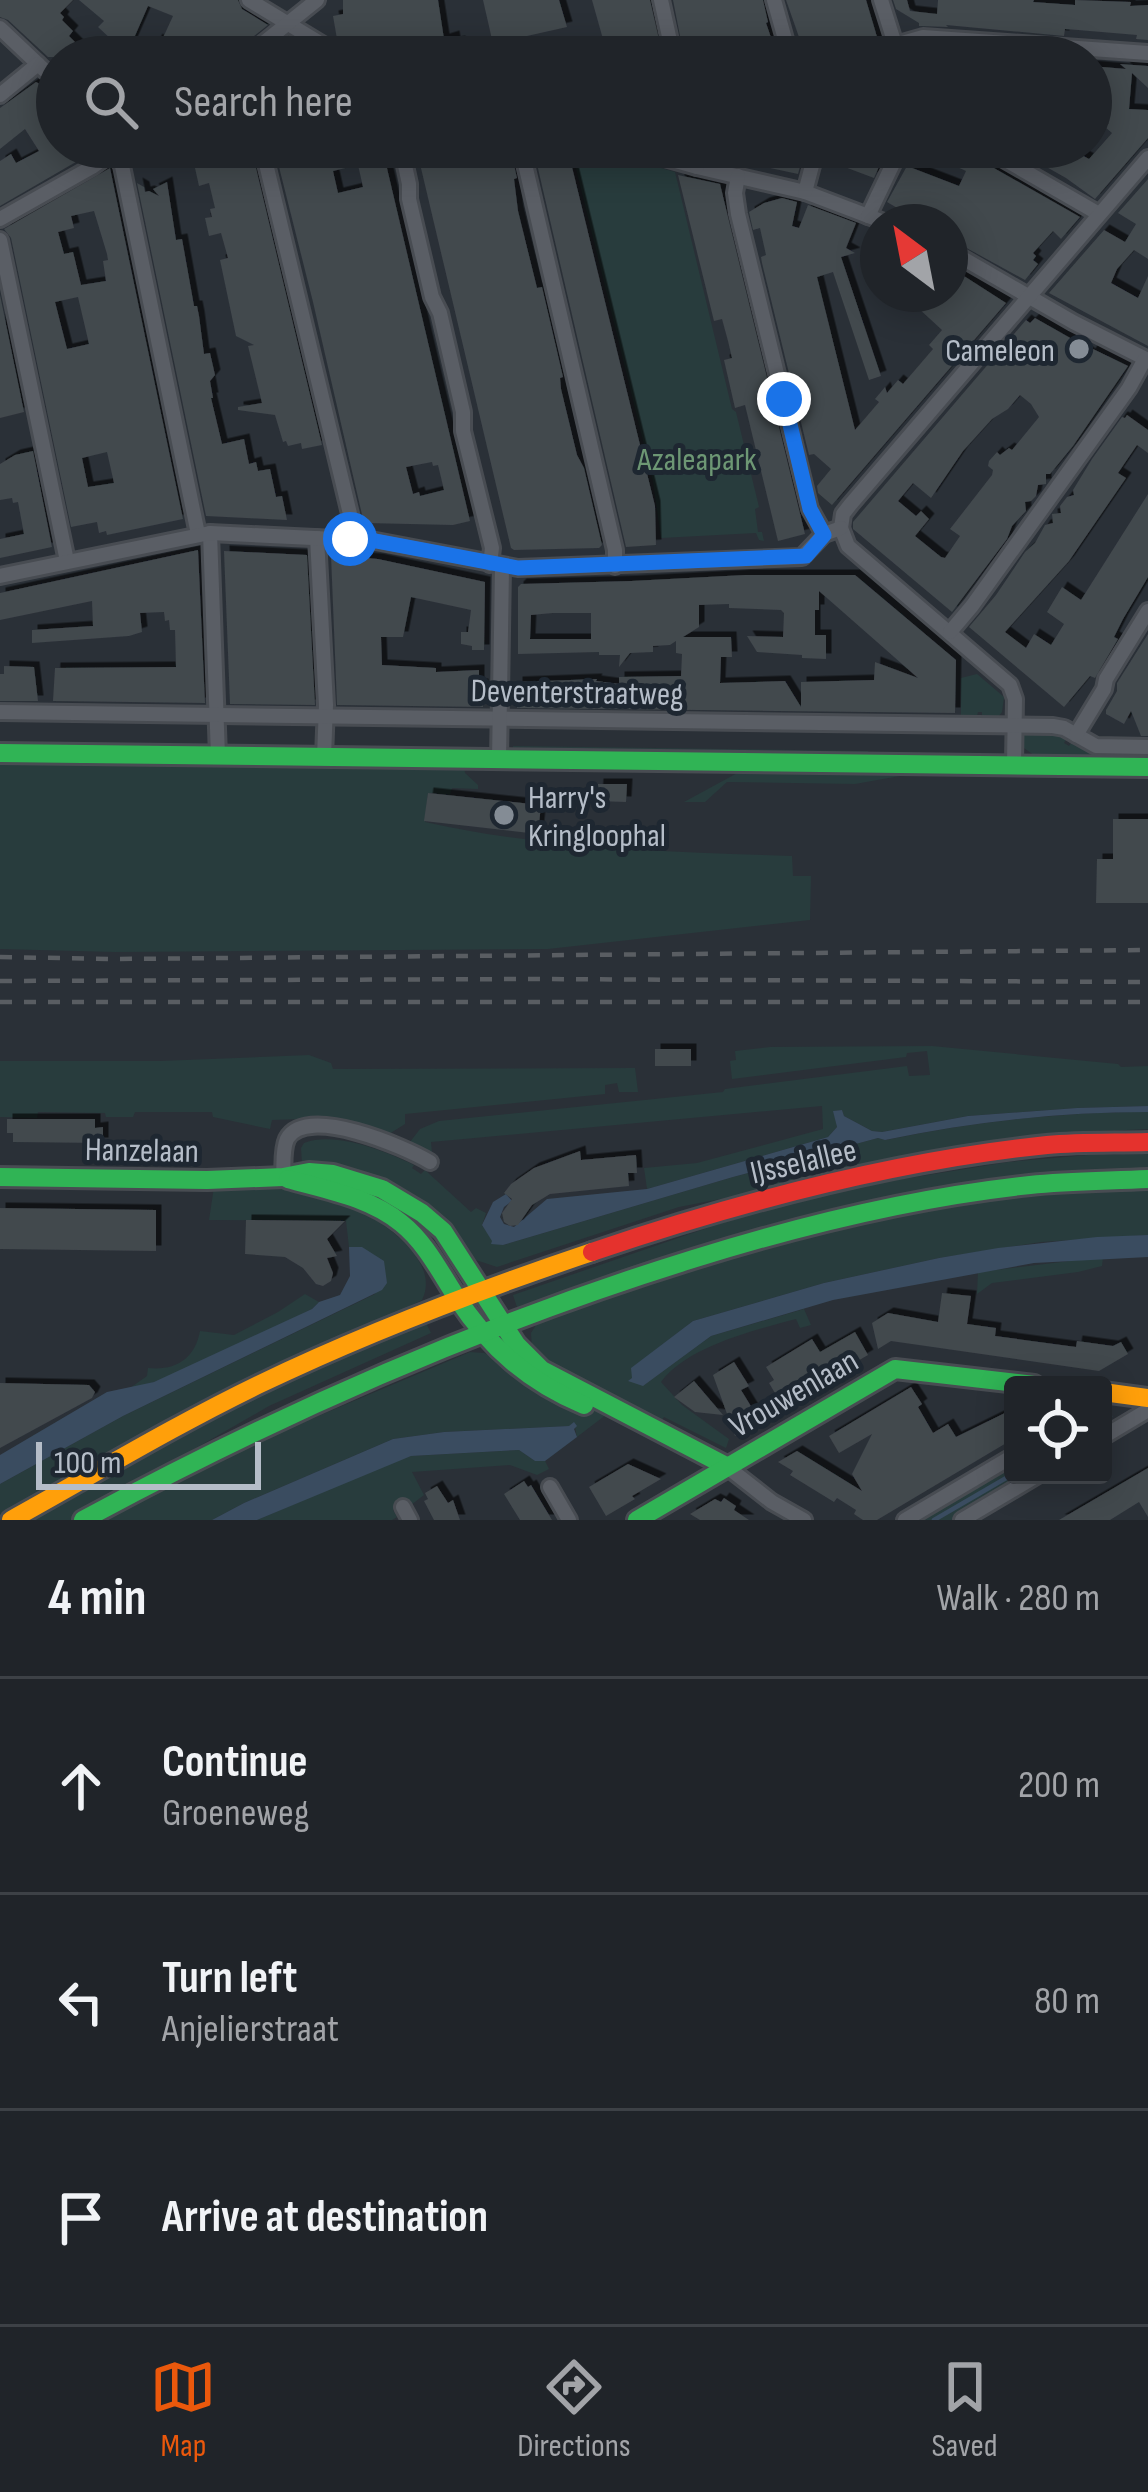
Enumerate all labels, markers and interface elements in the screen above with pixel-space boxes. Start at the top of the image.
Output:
search box [36,36,1112,168]
icon: search [78,69,144,135]
text: Search here [174,75,353,130]
north arrow [860,204,968,312]
place label: Cameleon [945,331,1055,371]
marker: Cameleon [1066,336,1092,362]
route end [757,372,811,426]
park label: Azaleapark [636,440,757,480]
route start [323,512,377,566]
street label: Deventerstraatweg [470,671,684,715]
place label: Harry's Kringloophal [528,778,666,856]
marker: Harry's Kringloophal [491,802,517,828]
street label: Hanzelaan [85,1130,199,1172]
street label: IJsselallee [746,1130,860,1194]
street label: Vrouwenlaan [722,1341,866,1447]
map controls [1004,1376,1112,1484]
button: locate [1004,1376,1112,1484]
scale bar [36,1436,261,1489]
text: 100 m [54,1443,121,1483]
text: 4 min [48,1568,147,1629]
text: Walk · 280 m [937,1575,1100,1622]
text: Continue [162,1735,308,1790]
icon: ahead [48,1753,114,1819]
text: 200 m [1018,1762,1100,1809]
text: Groeneweg [162,1790,309,1837]
text: Turn left [162,1951,297,2006]
icon: left [48,1969,114,2035]
text: 80 m [1034,1978,1100,2025]
text: Anjelierstraat [162,2006,339,2053]
icon: arrive [48,2185,114,2251]
text: Arrive at destination [162,2190,488,2245]
tab: Map [150,2354,216,2466]
tab: Directions [517,2354,631,2466]
tab: Saved [931,2354,998,2466]

